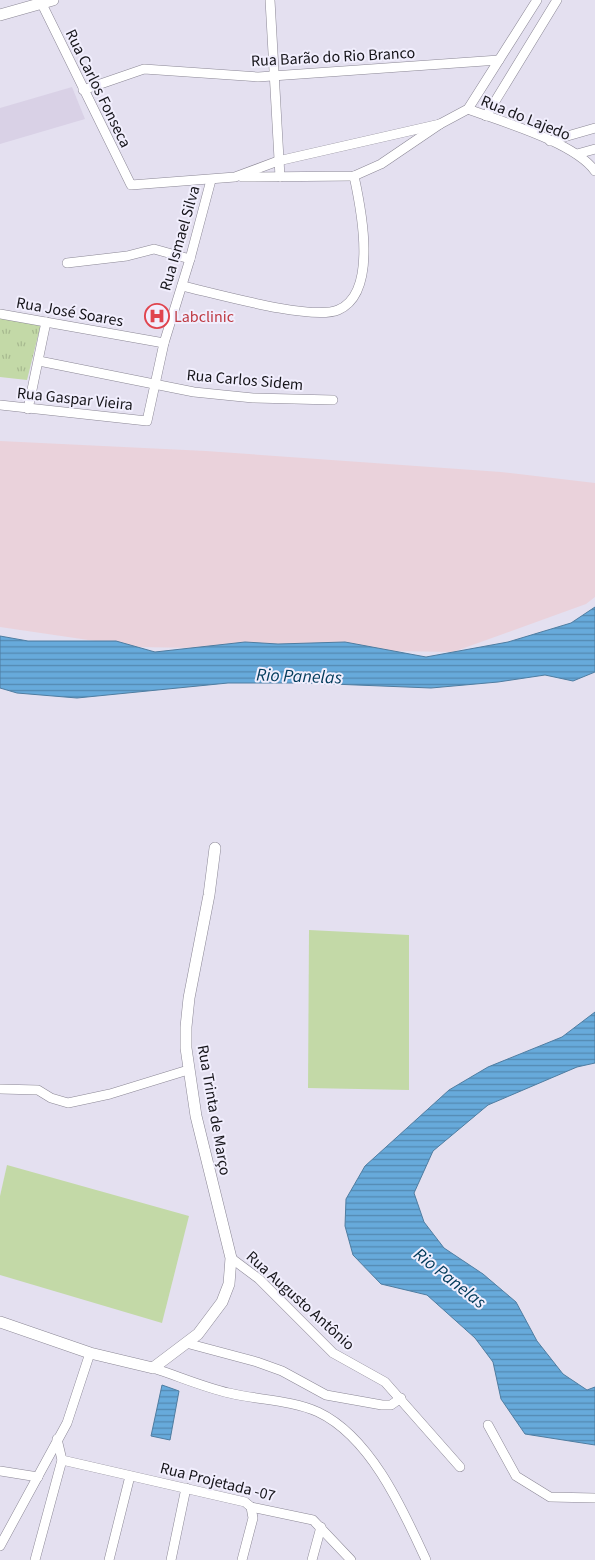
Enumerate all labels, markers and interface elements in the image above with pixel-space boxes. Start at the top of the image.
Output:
street label: Rua Carlos Fonseca [60,25,136,151]
street label: Rua Barão do Rio Branco [250,42,416,72]
street label: Rua do Lajedo [477,90,574,146]
street label: Rua Ismael Silva [154,183,205,293]
street label: Rua José Soares [15,292,125,332]
hospital icon: Labclinic [144,303,170,329]
place label: Labclinic [174,306,234,328]
street label: Rua Carlos Sidem [186,364,304,396]
street label: Rua Gaspar Vieira [16,382,134,416]
water label: Rio Panelas [256,663,342,690]
street label: Rua Trinta de Março [192,1043,236,1177]
water label: Rio Panelas [408,1242,491,1315]
street label: Rua Augusto Antônio [241,1246,359,1356]
street label: Rua Projetada -07 [158,1457,278,1507]

